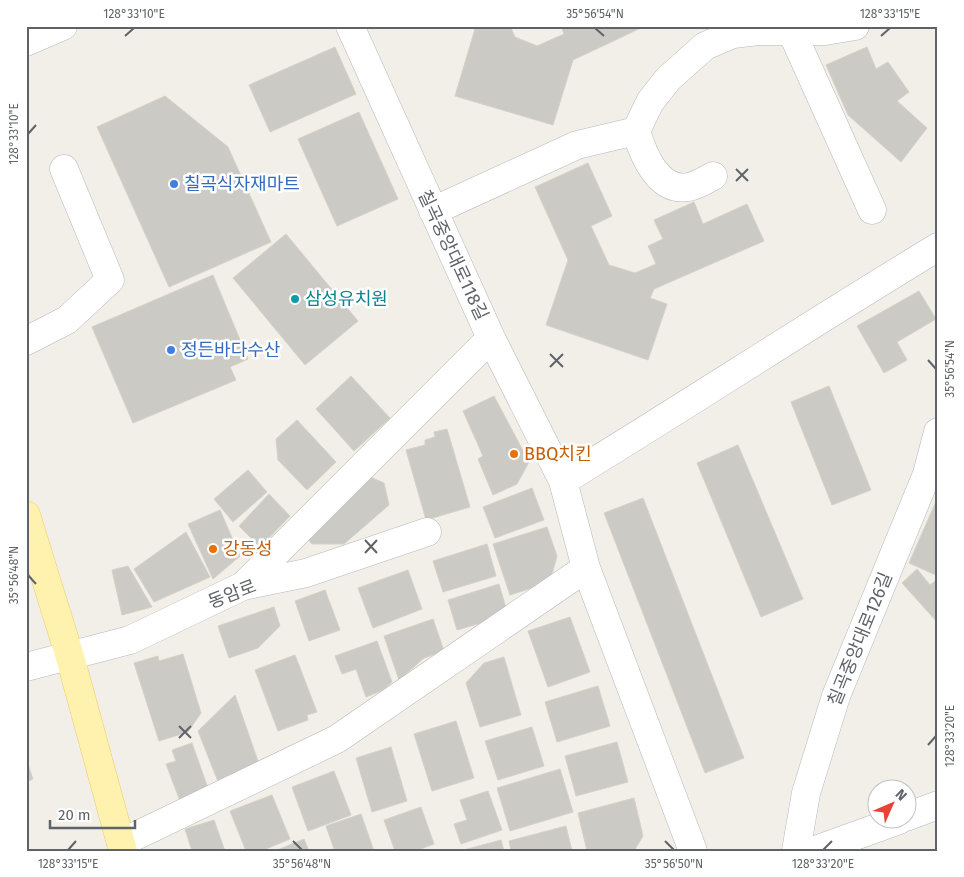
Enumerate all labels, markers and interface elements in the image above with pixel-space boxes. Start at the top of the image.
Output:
text: 128°33'10"E [103,7,165,21]
text: 35°56'54"N [566,7,624,21]
text: 128°33'15"E [860,7,920,21]
text: 128°33'10"E [7,103,21,165]
place label: 칠곡식자재마트 [184,173,300,195]
marker: 칠곡식자재마트 [168,178,180,190]
street label: 칠곡중앙대로118길 [413,186,493,324]
place label: 삼성유치원 [305,288,388,310]
marker: 삼성유치원 [289,293,301,305]
place label: 정든바다수산 [181,339,280,361]
text: 35°56'54"N [943,340,957,398]
marker: 정든바다수산 [165,344,177,356]
place label: BBQ치킨 [524,443,591,465]
marker: BBQ치킨 [508,448,520,460]
place label: 강동성 [223,538,273,560]
marker: 강동성 [207,543,219,555]
text: 35°56'48"N [7,546,21,604]
street label: 칠곡중앙대로126길 [823,569,897,709]
street label: 동암로 [205,575,259,613]
text: 128°33'20"E [943,705,957,767]
north arrow [866,780,916,830]
text: N [892,786,910,804]
scale bar [50,797,135,829]
text: 20 m [58,806,91,824]
text: 128°33'15"E [38,857,98,871]
text: 35°56'48"N [273,857,331,871]
text: 35°56'50"N [645,857,703,871]
text: 128°33'20"E [792,857,854,871]

